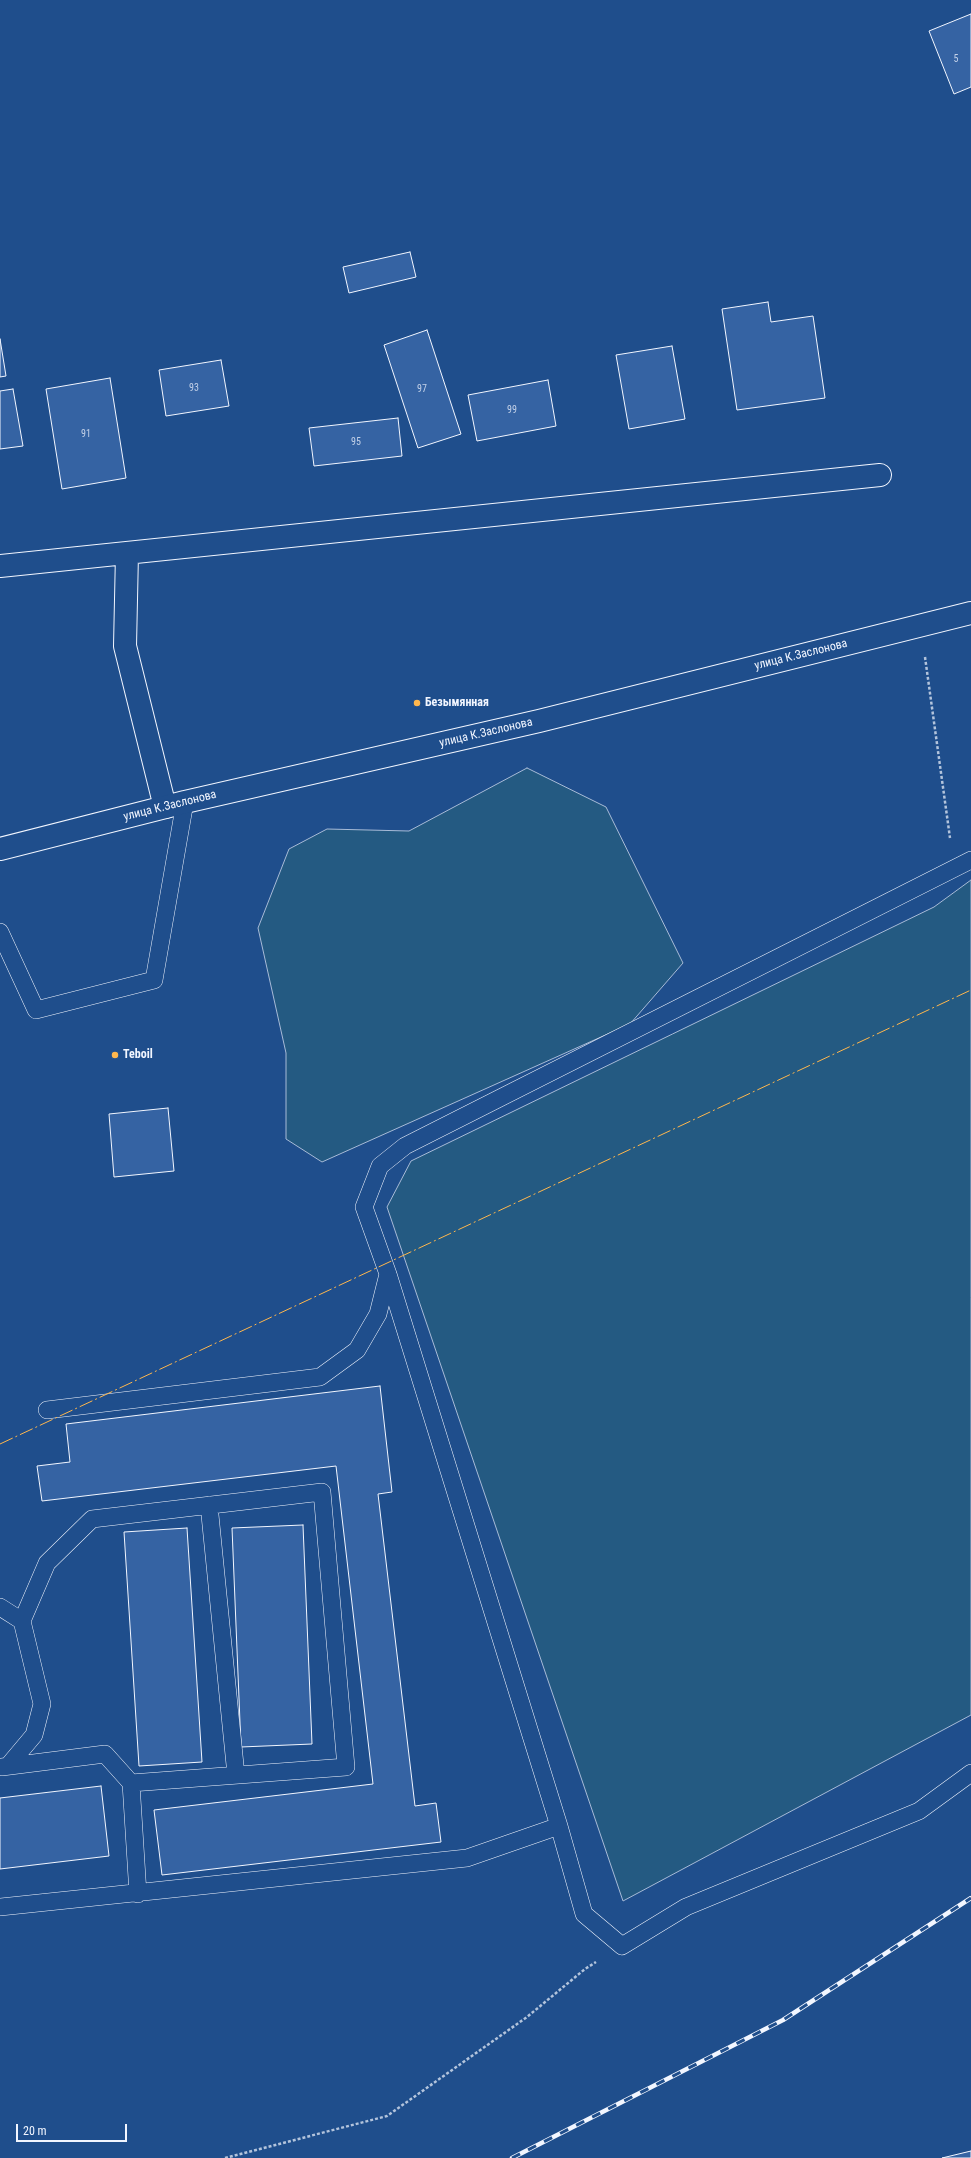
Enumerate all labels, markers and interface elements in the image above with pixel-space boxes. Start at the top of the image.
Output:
house number: 5 [954,53,958,65]
house number: 93 [189,382,199,394]
house number: 97 [417,383,427,395]
house number: 99 [507,404,517,416]
house number: 91 [81,428,91,440]
house number: 95 [351,436,361,448]
street label: улица К.Заслонова [753,636,849,674]
place label: Безымянная [425,696,489,710]
marker: Безымянная [412,698,422,708]
street label: улица К.Заслонова [438,715,534,751]
street label: улица К.Заслонова [122,787,218,825]
place label: Teboil [123,1048,153,1062]
marker: Teboil [110,1050,120,1060]
scale bar [18,2116,129,2142]
text: 20 m [23,2124,47,2138]

